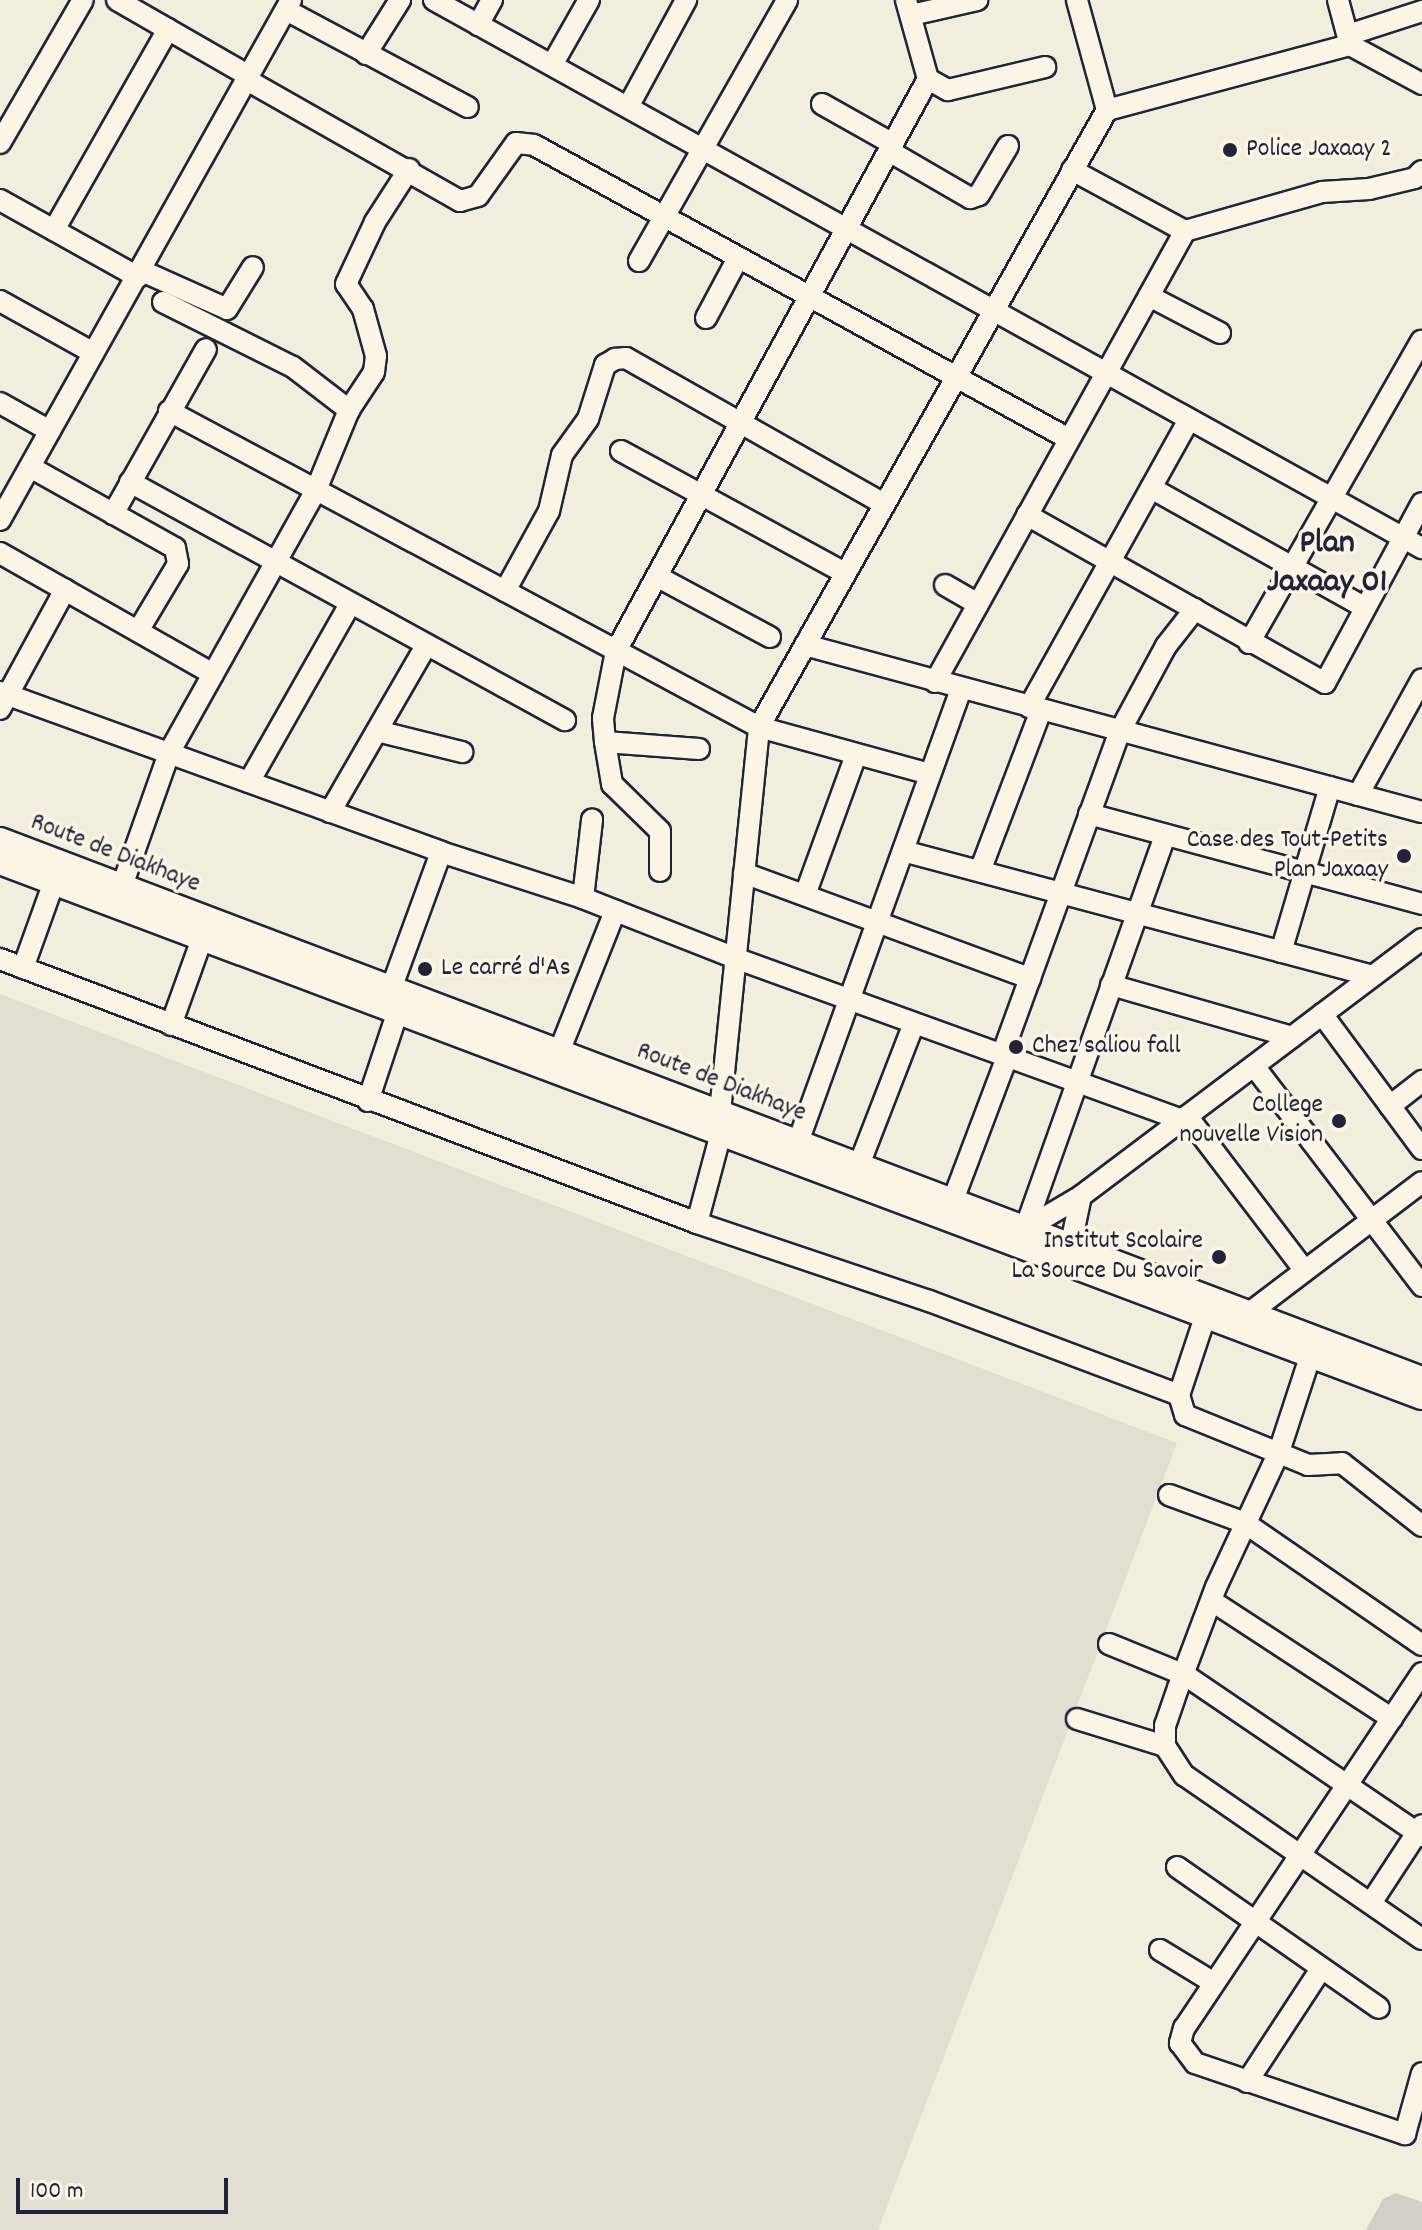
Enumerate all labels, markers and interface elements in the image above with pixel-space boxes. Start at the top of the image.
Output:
place label: Police Jaxaay 2 [1246,134,1392,166]
marker: Police Jaxaay 2 [1221,141,1239,159]
district label: Plan Jaxaay 01 [1267,524,1387,604]
street label: Route de Diakhaye [26,807,204,901]
place label: Case des Tout-Petits Plan Jaxaay [1187,825,1388,886]
marker: Case des Tout-Petits Plan Jaxaay [1395,847,1413,865]
place label: Le carré d'As [441,953,571,985]
marker: Le carré d'As [416,960,434,978]
place label: Chez saliou fall [1032,1031,1181,1063]
street label: Route de Diakhaye [632,1036,810,1130]
marker: Chez saliou fall [1007,1038,1025,1056]
place label: College nouvelle Vision [1180,1090,1323,1152]
marker: College nouvelle Vision [1330,1112,1348,1130]
place label: Institut Scolaire La Source Du Savoir [1011,1226,1203,1288]
marker: Institut Scolaire La Source Du Savoir [1210,1248,1228,1266]
scale bar [20,2162,232,2212]
text: 100 m [30,2175,83,2209]

